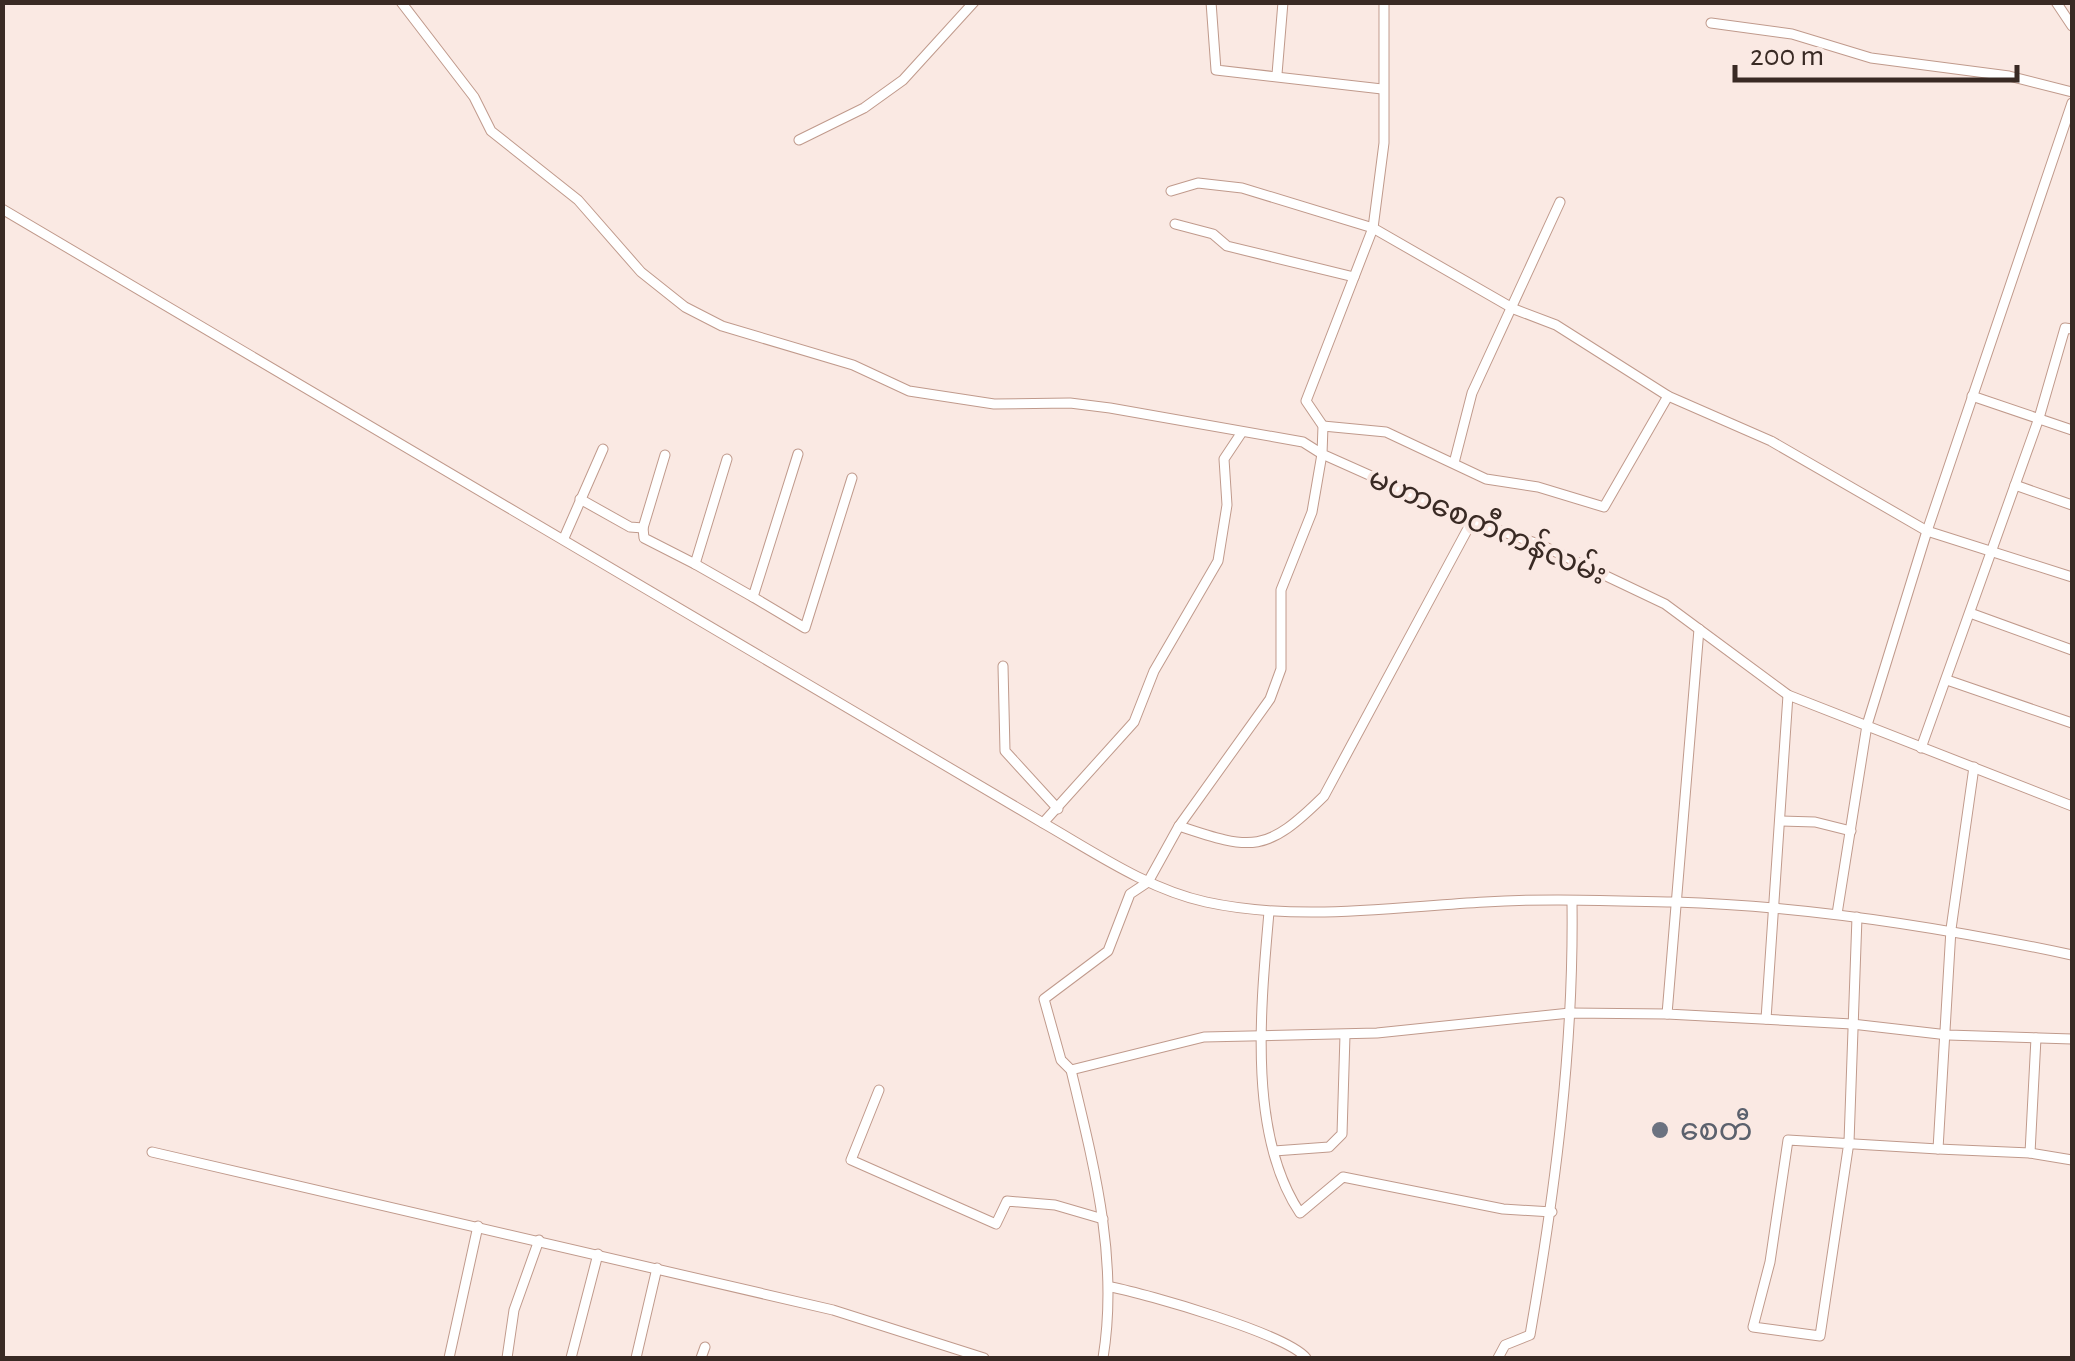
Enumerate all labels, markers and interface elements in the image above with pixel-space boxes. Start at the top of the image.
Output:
scale bar [1735,20,2018,82]
text: 200 m [1750,41,1824,71]
street label: မဟာစေတီကန်လမ်း [1361,456,1614,599]
place label: စေတီ [1680,1108,1752,1146]
marker: စေတီ [1649,1119,1671,1141]

